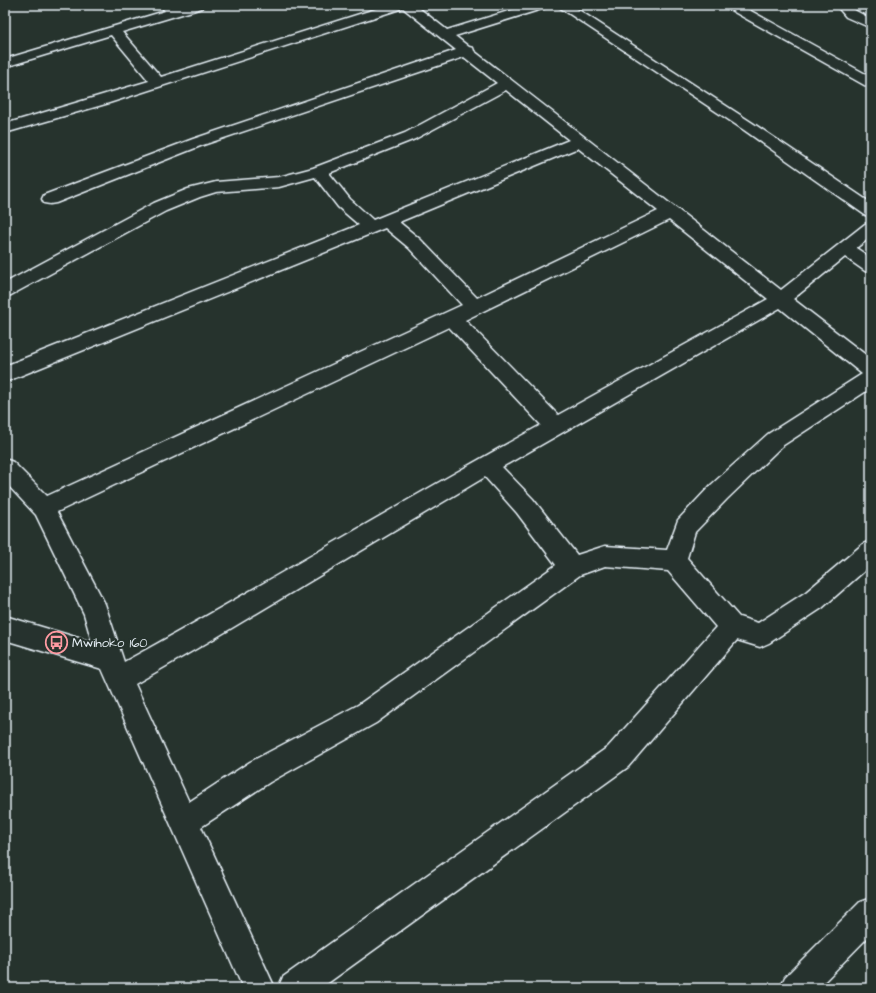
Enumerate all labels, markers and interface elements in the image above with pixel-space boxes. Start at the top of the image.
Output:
bus stop icon: Mwihoko 160 [44,630,70,656]
place label: Mwihoko 160 [72,634,148,652]

